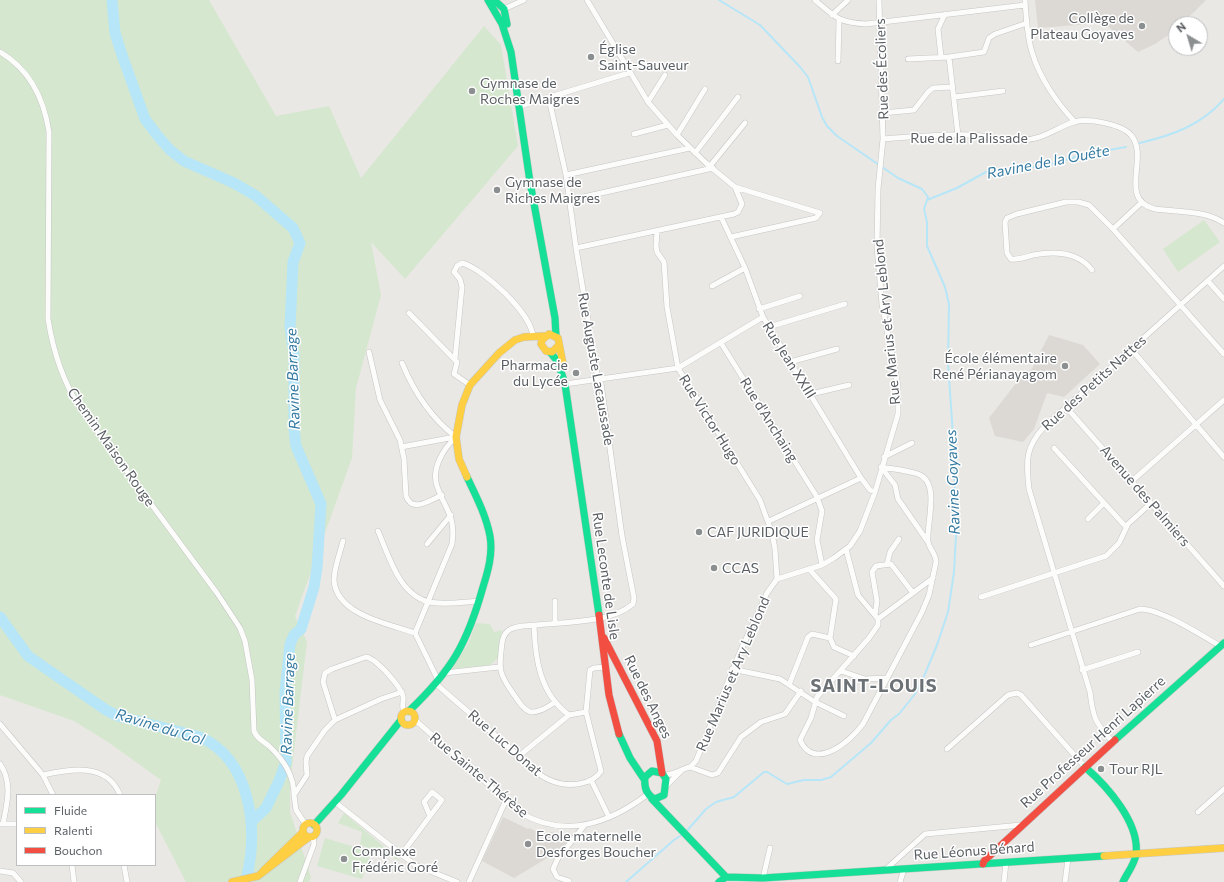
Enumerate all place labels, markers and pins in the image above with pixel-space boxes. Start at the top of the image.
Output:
place label: Collège de Plateau Goyaves [1030,10,1134,42]
marker: Collège de Plateau Goyaves [1137,21,1147,31]
place label: Église Saint-Sauveur [599,41,689,74]
marker: Église Saint-Sauveur [586,52,596,62]
place label: Gymnase de Roches Maigres [480,75,580,108]
marker: Gymnase de Roches Maigres [467,86,477,96]
place label: Gymnase de Riches Maigres [505,174,600,206]
marker: Gymnase de Riches Maigres [492,185,502,195]
place label: École élémentaire René Périanayagom [933,350,1057,382]
place label: Pharmacie du Lycée [501,357,568,390]
marker: École élémentaire René Périanayagom [1060,361,1070,371]
marker: Pharmacie du Lycée [571,368,581,378]
place label: CAF JURIDIQUE [707,524,809,540]
marker: CAF JURIDIQUE [694,527,704,537]
place label: CCAS [722,560,759,576]
marker: CCAS [709,563,719,573]
place label: Tour RJL [1109,761,1163,777]
marker: Tour RJL [1096,764,1106,774]
place label: Ecole maternelle Desforges Boucher [536,828,656,860]
marker: Ecole maternelle Desforges Boucher [523,839,533,849]
place label: Complexe Frédéric Goré [352,843,438,876]
marker: Complexe Frédéric Goré [339,854,349,864]

